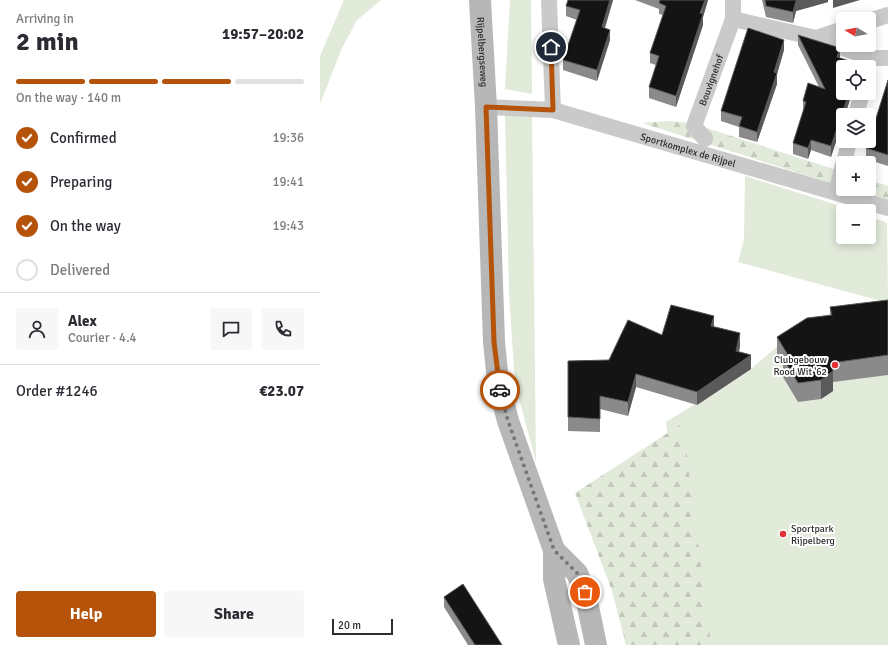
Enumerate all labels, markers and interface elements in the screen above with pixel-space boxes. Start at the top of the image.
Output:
text: Arriving in [16,11,74,27]
north arrow [836,12,876,52]
map controls [836,12,876,244]
street label: Rijpelbergseweg [474,16,490,88]
text: 19:57–20:02 [222,25,304,43]
text: 2 min [16,26,79,58]
pin [534,30,568,64]
icon: home [540,36,562,58]
street label: Bouvignehof [697,52,727,108]
button: locate [836,60,876,100]
text: On the way · 140 m [16,90,121,106]
button: layers [836,108,876,148]
icon: check [16,127,38,149]
text: Confirmed [50,129,117,147]
text: 19:36 [272,130,304,146]
street label: Sportkomplex de Rijpel [639,131,737,170]
button: + [836,156,876,196]
icon: check [16,171,38,193]
text: Preparing [50,173,113,191]
text: 19:41 [272,174,304,190]
button: − [836,204,876,244]
icon: check [16,215,38,237]
text: On the way [50,217,121,235]
text: 19:43 [272,218,304,234]
text: Delivered [50,261,110,279]
button: person [16,308,58,350]
button: chat [210,308,252,350]
button: phone [262,308,304,350]
text: Alex [68,312,97,330]
text: Courier · 4.4 [68,330,137,346]
place label: Clubgebouw Rood Wit '62 [774,354,828,378]
marker: Clubgebouw Rood Wit '62 [830,360,840,370]
courier [480,370,520,410]
icon: car [489,379,511,401]
text: Order #1246 [16,382,98,400]
text: €23.07 [259,382,304,400]
place label: Sportpark Rijpelberg [791,523,835,547]
marker: Sportpark Rijpelberg [778,529,788,539]
pin [568,575,602,609]
icon: bag [574,581,596,603]
button: Help [16,591,156,637]
button: Share [164,591,304,637]
scale bar [332,617,393,636]
text: 20 m [338,619,361,632]

